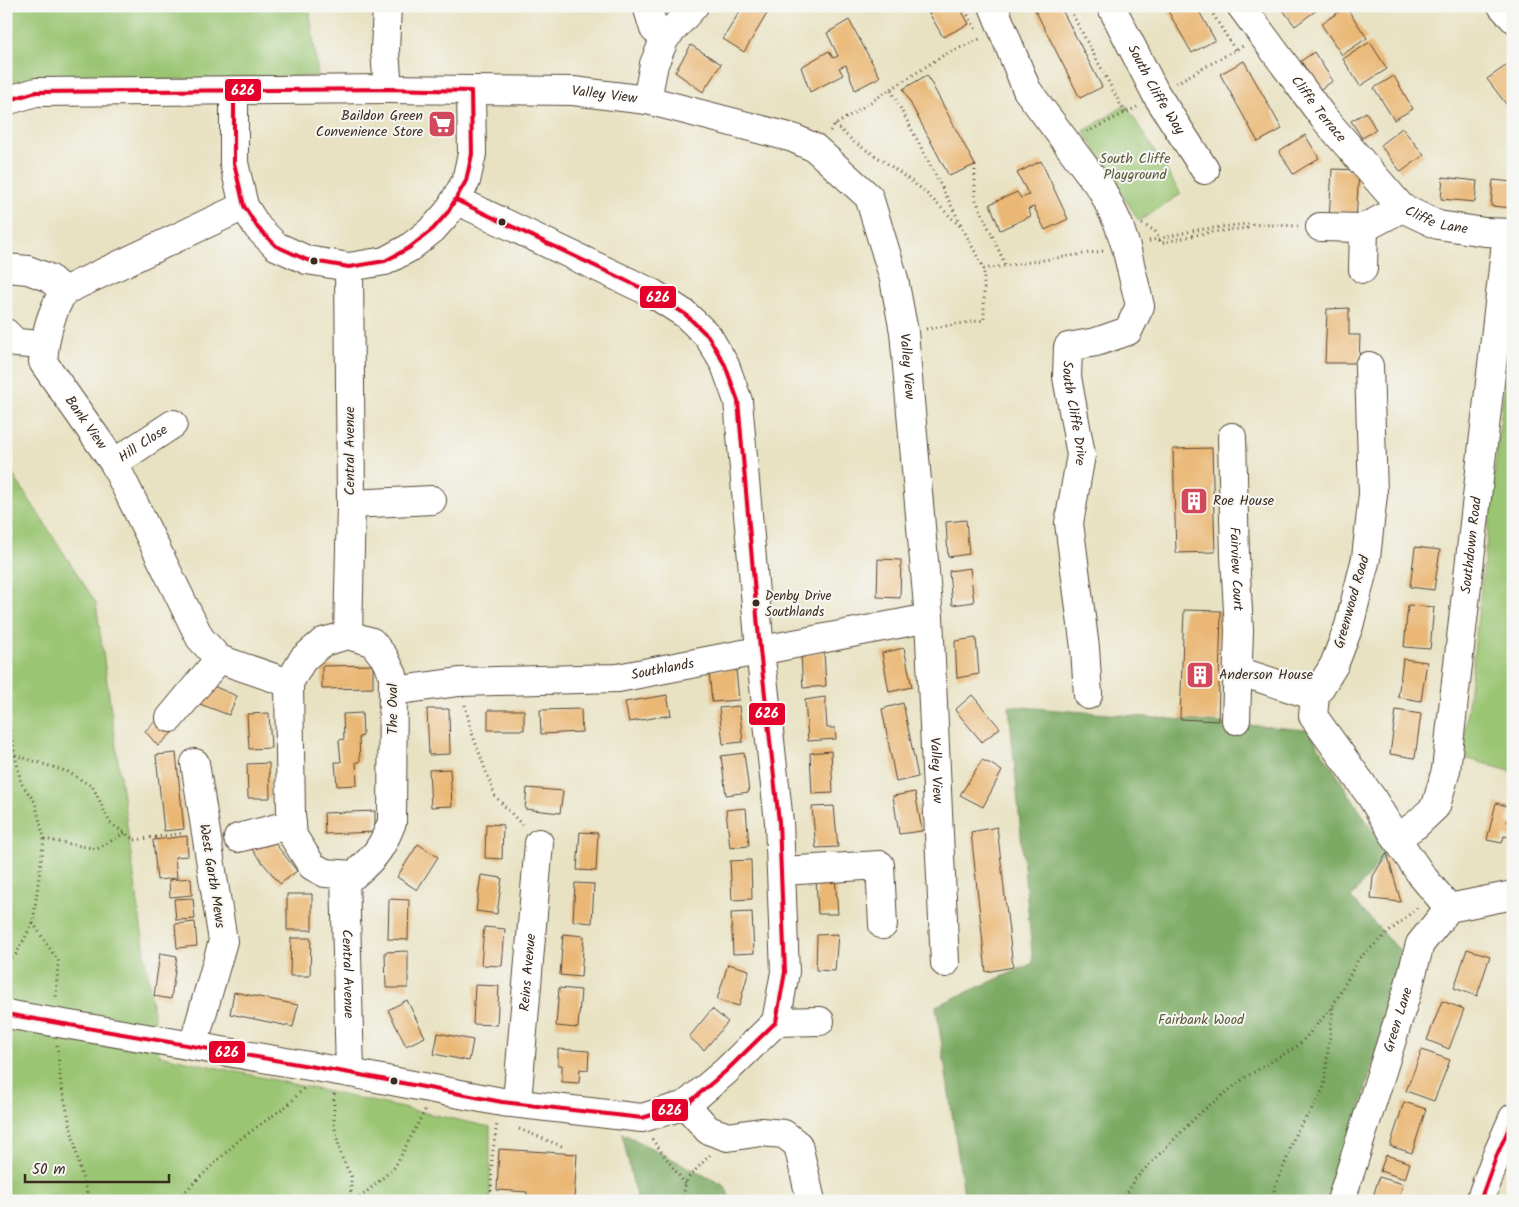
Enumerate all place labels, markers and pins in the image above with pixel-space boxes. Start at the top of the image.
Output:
place label: Baildon Green Convenience Store [316,105,424,143]
supermarket icon: Baildon Green Convenience Store [427,109,457,139]
unlabelled marker [497,217,507,227]
unlabelled marker [309,256,319,266]
building icon: Roe House [1179,486,1209,516]
place label: Roe House [1213,490,1275,512]
place label: Denby Drive Southlands [765,586,832,623]
marker: Denby Drive Southlands [751,598,761,608]
building icon: Anderson House [1185,660,1215,690]
place label: Anderson House [1219,664,1314,686]
unlabelled marker [389,1076,399,1086]

